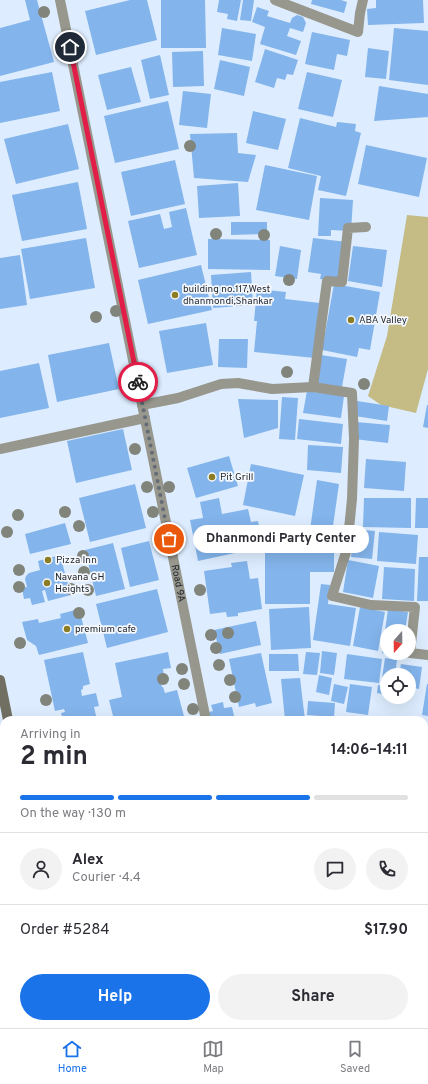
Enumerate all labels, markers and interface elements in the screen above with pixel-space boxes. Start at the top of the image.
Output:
pin [53,30,87,64]
icon: home [59,36,81,58]
place label: building no.117,West dhanmondi,Shankar [183,283,273,308]
marker: building no.117,West dhanmondi,Shankar [170,290,180,300]
place label: ABA Valley [359,314,407,327]
marker: ABA Valley [346,315,356,325]
courier [118,362,158,402]
icon: bike [127,371,149,393]
place label: Pit Grill [220,471,253,484]
marker: Pit Grill [207,472,217,482]
pin [152,522,186,556]
callout: Dhanmondi Party Center [193,525,369,553]
icon: bag [158,528,180,550]
text: Dhanmondi Party Center [206,531,356,547]
place label: Pizza Inn [56,554,97,567]
marker: Pizza Inn [43,555,53,565]
street label: Road 9A [168,563,188,603]
place label: Navana GH Heights [55,571,105,596]
marker: Navana GH Heights [42,578,52,588]
place label: premium cafe [75,623,136,636]
marker: premium cafe [62,624,72,634]
north arrow [380,624,416,660]
map controls [380,624,416,704]
button: locate [380,668,416,704]
text: Arriving in [20,727,81,743]
text: 2 min [20,741,88,774]
text: 14:06–14:11 [331,741,408,760]
text: On the way · 130 m [20,806,126,822]
button: person [20,848,62,890]
button: chat [314,848,356,890]
button: phone [366,848,408,890]
text: Alex [72,851,104,870]
text: Courier · 4.4 [72,870,141,886]
text: Order #5284 [20,921,110,940]
text: $17.90 [364,921,408,940]
button: Help [20,974,210,1020]
button: Share [218,974,408,1020]
tab: Home [58,1038,87,1076]
tab: Map [202,1038,224,1076]
tab: Saved [340,1038,370,1076]

